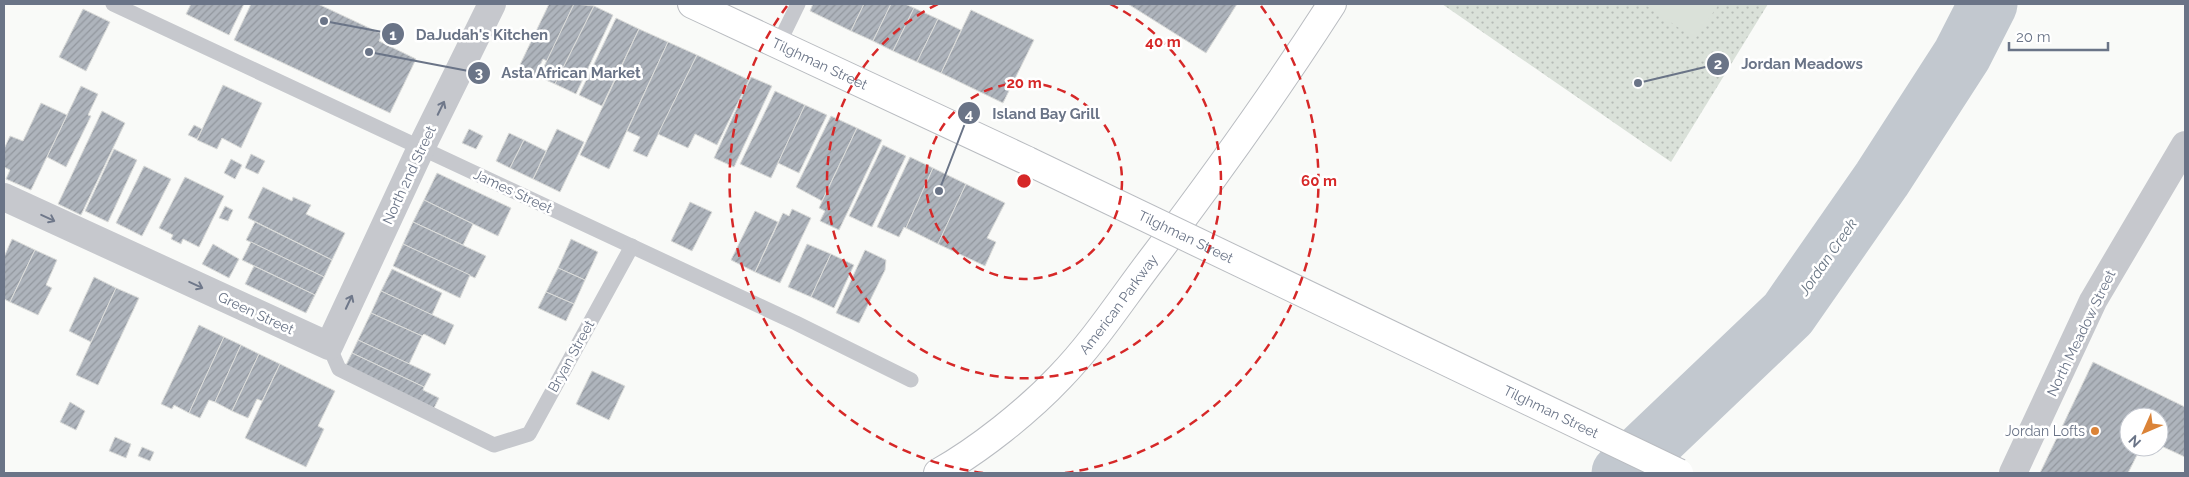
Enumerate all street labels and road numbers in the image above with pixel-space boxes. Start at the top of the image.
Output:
street label: Tilghman Street [770,35,870,93]
street label: North 2nd Street [379,123,439,227]
street label: James Street [471,166,555,216]
street label: Tilghman Street [1136,207,1236,266]
street label: American Parkway [1076,251,1161,357]
street label: North Meadow Street [2043,267,2119,399]
street label: Green Street [216,288,297,338]
street label: Bryan Street [545,317,597,395]
street label: Tilghman Street [1501,382,1601,441]

